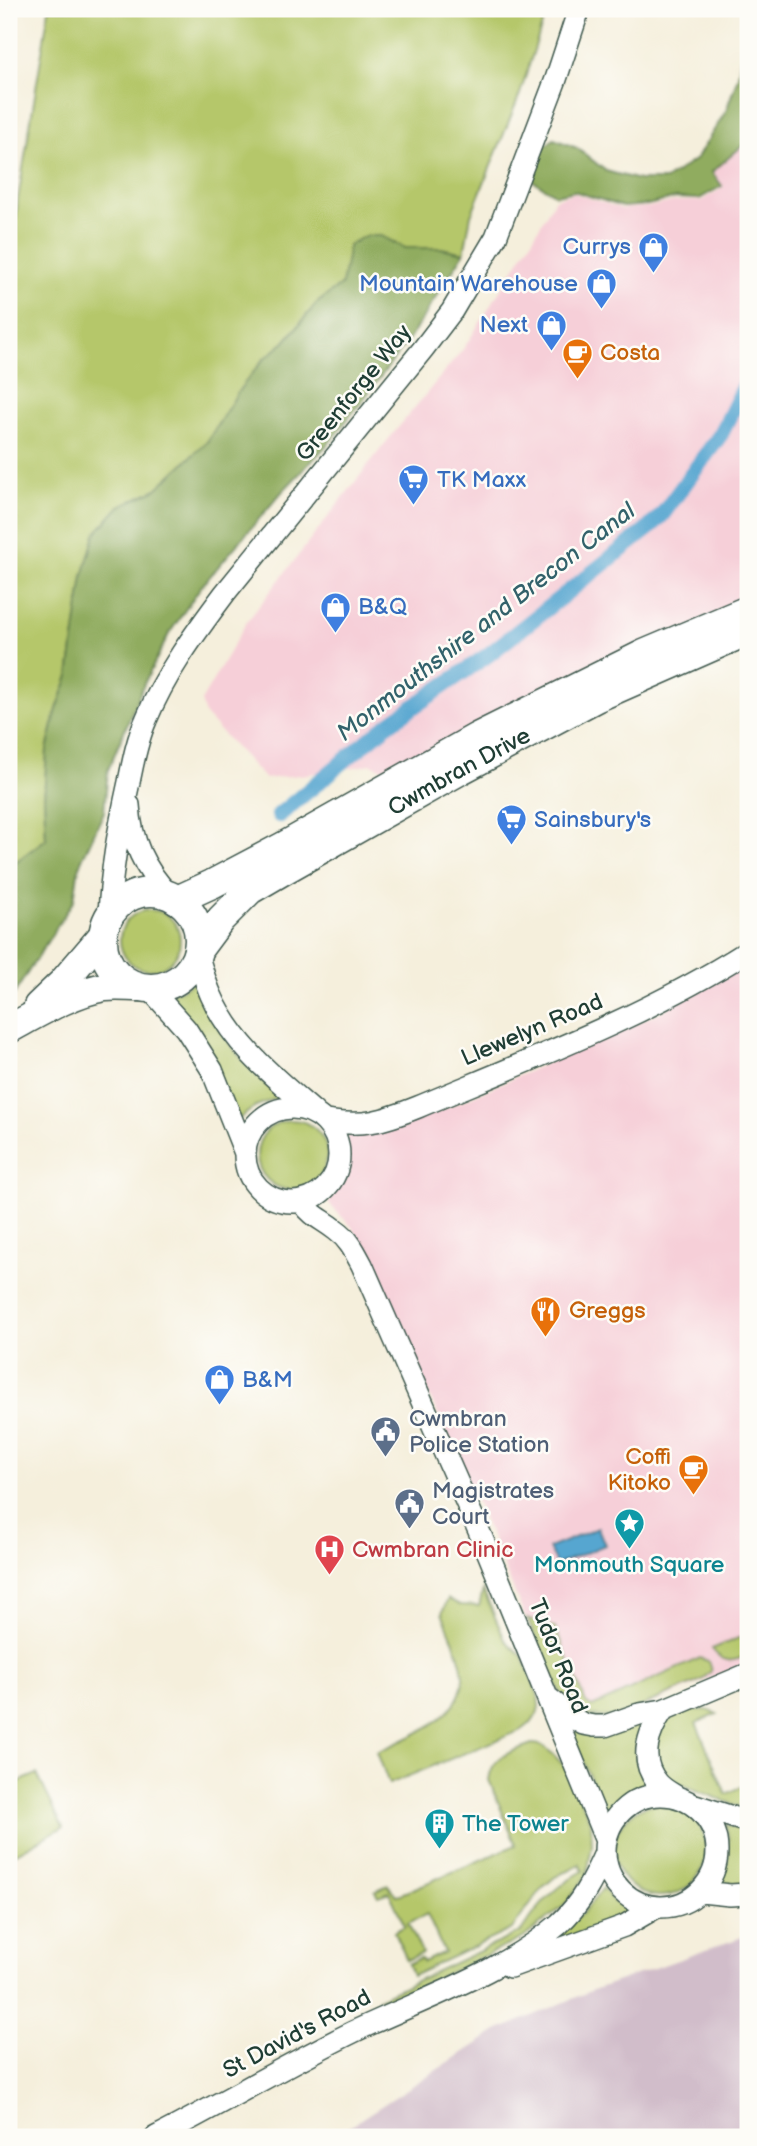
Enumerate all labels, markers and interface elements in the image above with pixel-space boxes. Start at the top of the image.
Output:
shop icon: Currys [637,230,671,274]
place label: Currys [563,233,631,261]
shop icon: Mountain Warehouse [584,267,618,311]
place label: Mountain Warehouse [359,270,578,298]
shop icon: Next [534,308,568,352]
place label: Next [480,311,528,339]
street label: Greenforge Way [290,318,418,467]
cafe icon: Costa [560,336,594,380]
place label: Costa [600,339,660,367]
supermarket icon: TK Maxx [397,463,431,507]
place label: TK Maxx [437,466,526,494]
water label: Monmouthshire and Brecon Canal [331,495,642,748]
shop icon: B&Q [318,590,352,634]
place label: B&Q [358,593,407,621]
street label: Cwmbran Drive [383,722,535,822]
supermarket icon: Sainsbury's [494,803,528,847]
place label: Sainsbury's [534,806,651,834]
street label: Llewelyn Road [457,988,607,1072]
restaurant icon: Greggs [529,1294,563,1338]
place label: Greggs [569,1297,646,1325]
shop icon: B&M [202,1363,236,1407]
place label: B&M [242,1366,293,1394]
place label: Cwmbran Police Station [409,1405,550,1459]
public building icon: Cwmbran Police Station [369,1415,403,1459]
place label: Coffi Kitoko [607,1443,671,1497]
cafe icon: Coffi Kitoko [677,1453,711,1497]
place label: Magistrates Court [432,1477,554,1531]
public building icon: Magistrates Court [392,1487,426,1531]
place icon: Monmouth Square [612,1507,646,1551]
hospital icon: Cwmbran Clinic [312,1533,346,1577]
place label: Cwmbran Clinic [352,1536,513,1564]
place label: Monmouth Square [534,1551,724,1579]
street label: Tudor Road [522,1595,594,1717]
building icon: The Tower [422,1807,456,1851]
place label: The Tower [462,1810,569,1838]
street label: St David's Road [218,1983,376,2085]

